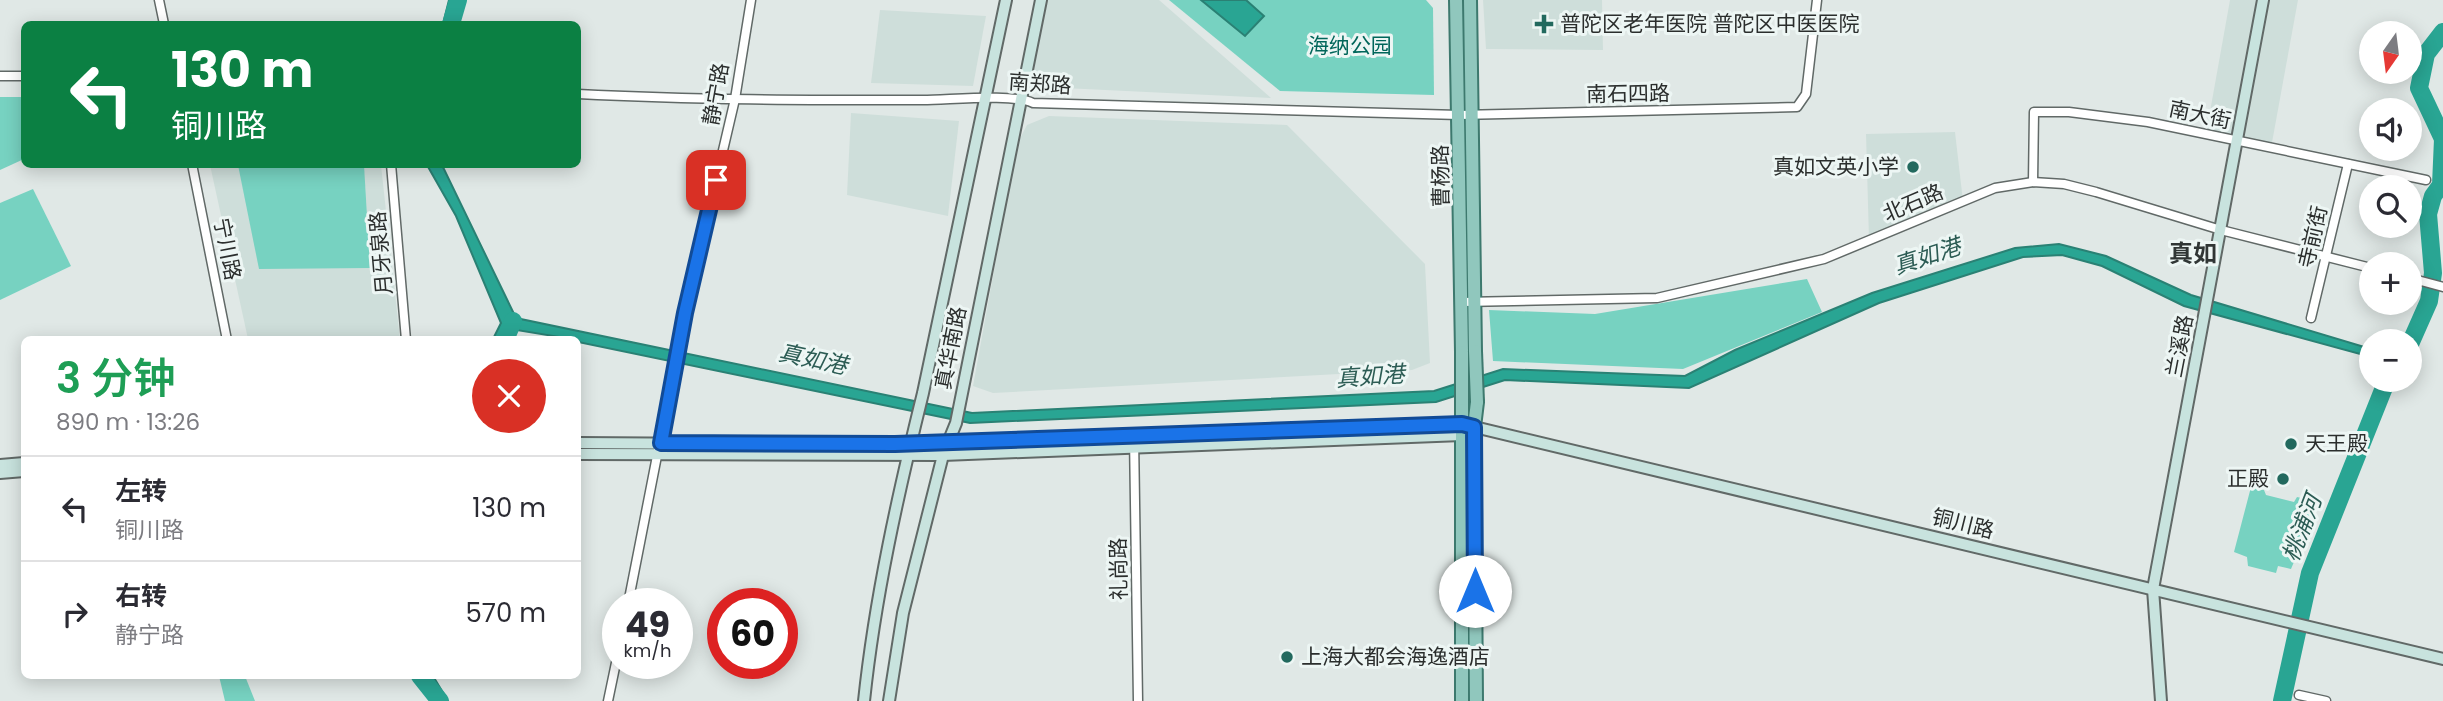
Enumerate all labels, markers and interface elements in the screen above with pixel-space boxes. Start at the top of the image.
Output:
place label: 普陀区老年医院 普陀区中医医院 [1560,9,1860,38]
marker: 普陀区老年医院 普陀区中医医院 [1534,14,1554,34]
north arrow [2359,21,2422,84]
map controls [2359,21,2422,392]
park label: 海纳公园 [1308,31,1392,60]
text: 130 m [171,36,313,104]
icon: left [56,49,147,140]
street label: 静宁路 [696,60,735,127]
street label: 南郑路 [1008,67,1072,100]
street label: 南石四路 [1586,78,1670,109]
street label: 南大街 [2166,94,2234,135]
button: sound [2359,98,2422,161]
text: 铜川路 [171,103,267,148]
street label: 曹杨路 [1425,144,1456,208]
pin [686,150,746,210]
place label: 真如文英小学 [1773,152,1899,181]
marker: 真如文英小学 [1905,159,1921,175]
icon: arrive [697,161,735,199]
button: search [2359,175,2422,238]
street label: 北石路 [1878,177,1947,228]
street label: 寺前街 [2291,203,2334,271]
street label: 月牙泉路 [362,210,399,296]
street label: 宁川路 [207,215,248,283]
water label: 真如港 [1889,229,1968,282]
district label: 真如 [2169,237,2217,270]
button: + [2359,252,2422,315]
street label: 真华南路 [928,304,973,392]
street label: 兰溪路 [2159,312,2200,380]
button: − [2359,329,2422,392]
water label: 真如港 [776,336,853,382]
text: 3 分钟 [56,349,175,408]
water label: 真如港 [1334,357,1409,394]
button: close [472,359,546,433]
text: 890 m · 13:26 [56,406,200,438]
place label: 天王殿 [2305,429,2368,458]
marker: 天王殿 [2283,436,2299,452]
place label: 正殿 [2227,464,2269,493]
marker: 正殿 [2275,471,2291,487]
text: 左转 [115,473,167,509]
water label: 桃浦河 [2275,486,2331,566]
icon: left [56,490,94,528]
text: 130 m [472,490,546,526]
street label: 铜川路 [1929,502,1997,545]
text: 铜川路 [115,514,184,546]
street label: 礼尚路 [1103,537,1134,601]
position arrow [1438,554,1512,628]
text: 右转 [115,578,167,614]
speed limit sign: 60 [707,588,798,679]
icon: right [56,595,94,633]
text: 570 m [465,595,546,631]
text: 49 [625,600,670,649]
text: 静宁路 [115,619,184,651]
text: km/h [624,638,671,663]
place label: 上海大都会海逸酒店 [1301,642,1490,671]
marker: 上海大都会海逸酒店 [1279,649,1295,665]

